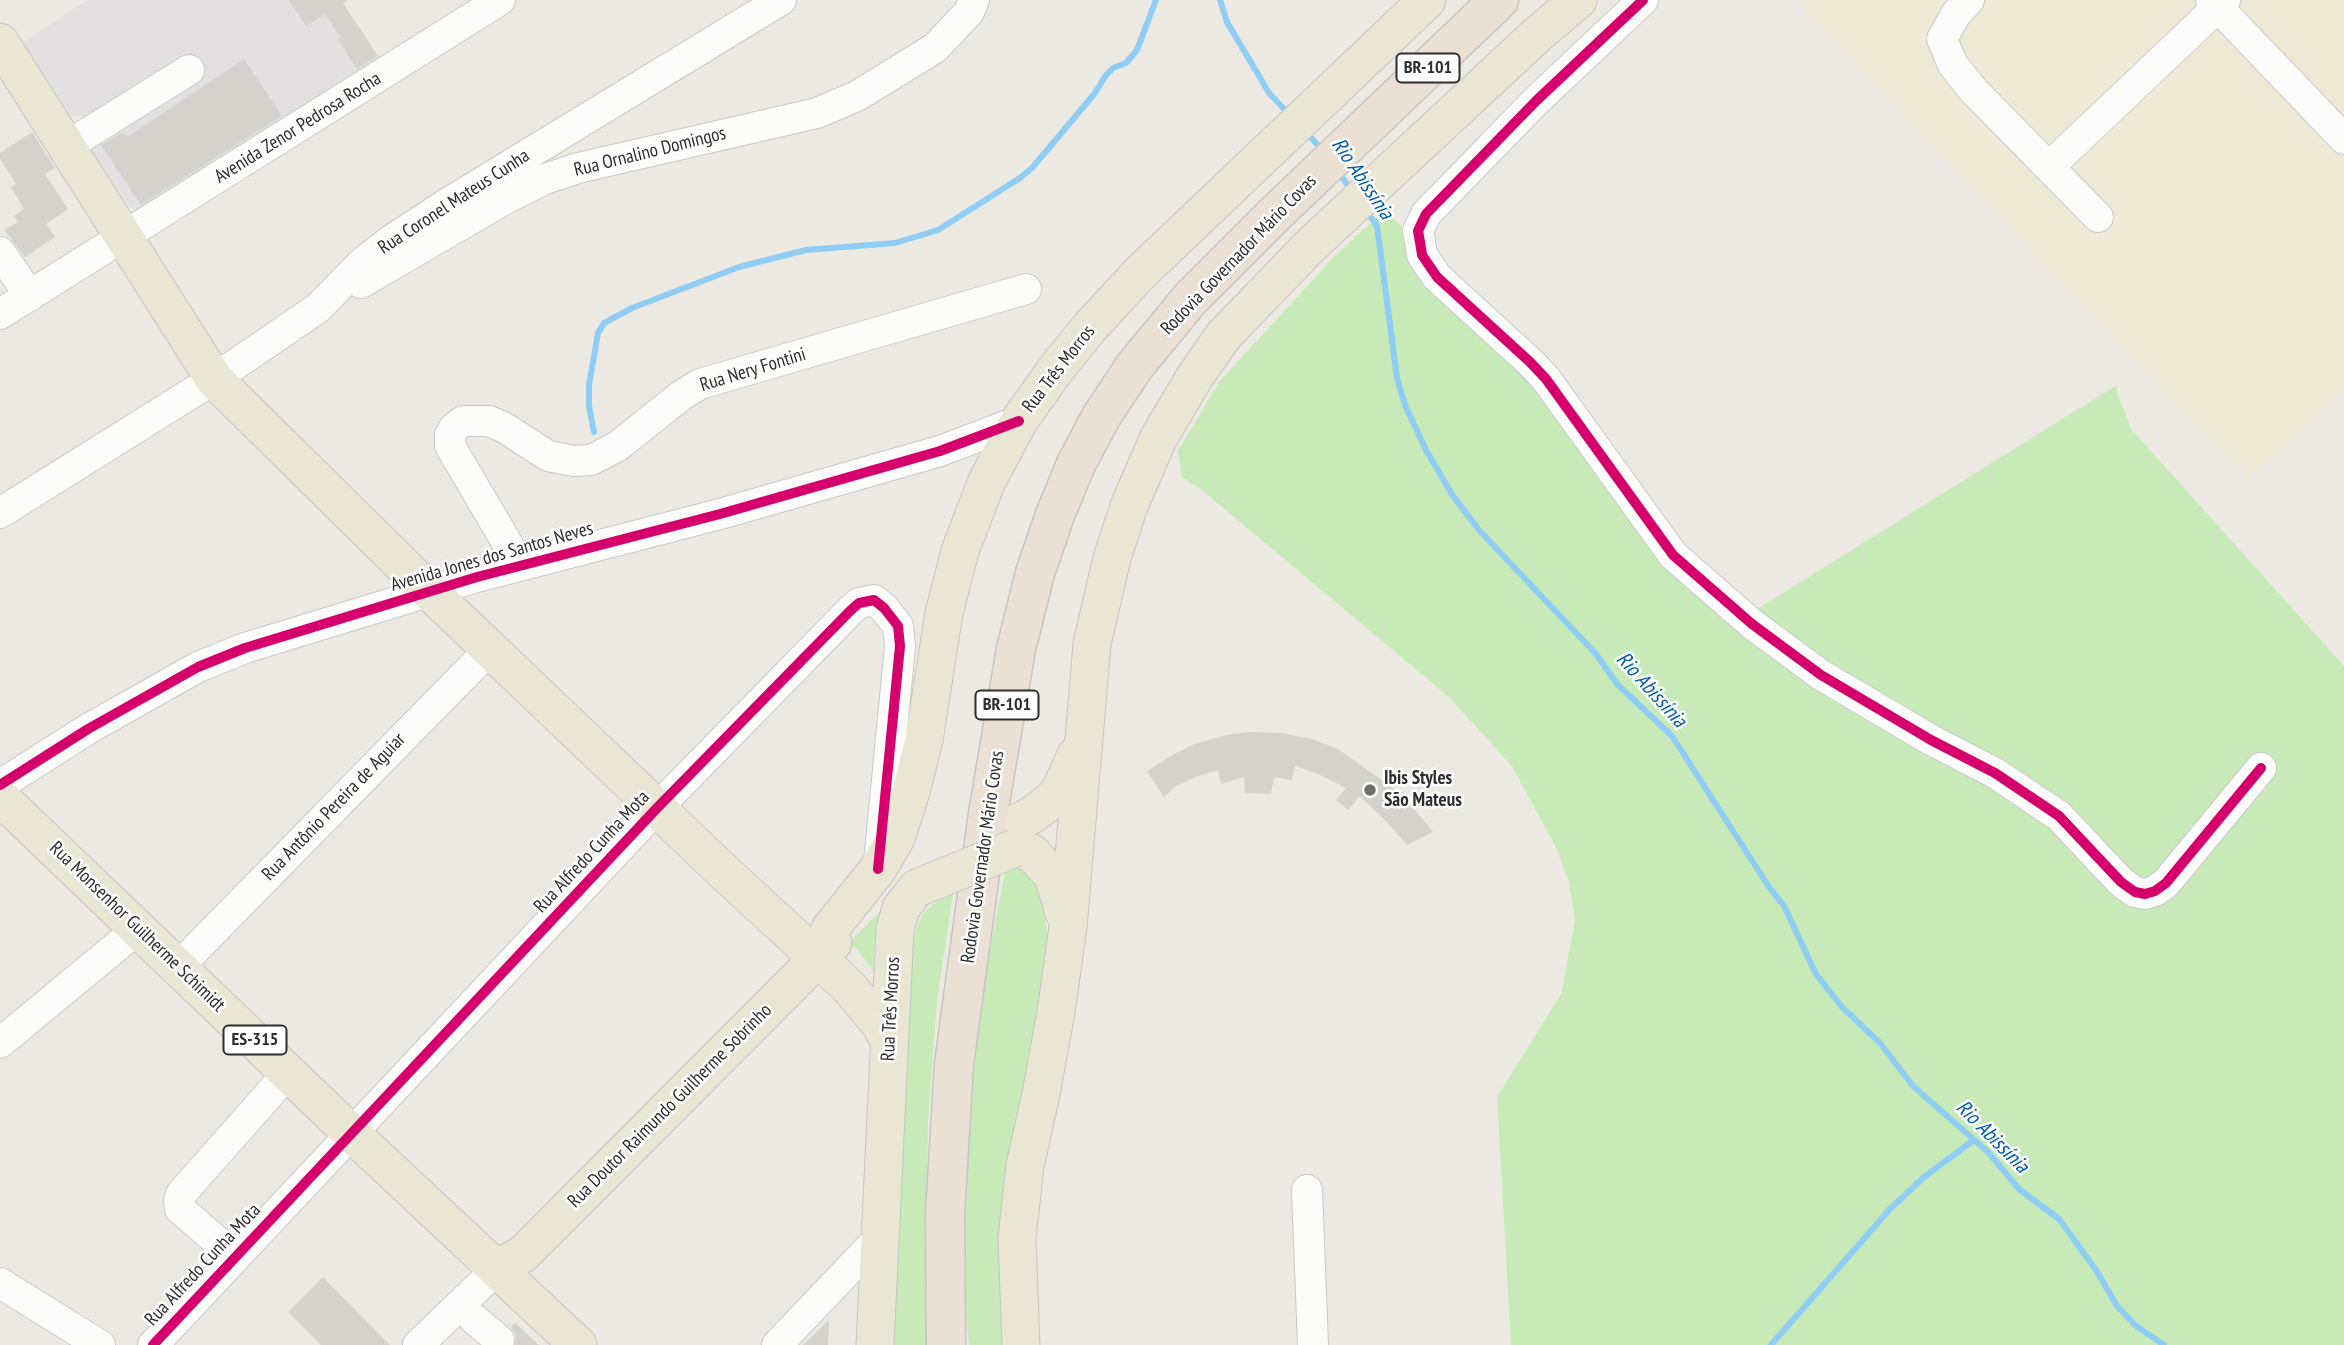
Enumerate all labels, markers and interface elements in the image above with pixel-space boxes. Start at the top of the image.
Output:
road number: BR-101 [1396,54,1460,82]
street label: Avenida Zenor Pedrosa Rocha [211,67,385,189]
street label: Rua Ornalino Domingos [572,122,728,182]
water label: Rio Abissínia [1326,134,1398,224]
street label: Rua Coronel Mateus Cunha [374,145,534,259]
street label: Rodovia Governador Mário Covas [1156,170,1322,340]
street label: Rua Três Morros [1018,321,1100,417]
street label: Rua Nery Fontini [697,343,809,397]
street label: Avenida Jones dos Santos Neves [388,517,596,597]
water label: Rio Abissínia [1611,647,1691,733]
road number: BR-101 [976,690,1038,720]
street label: Rua Antônio Pereira de Aguiar [258,728,410,886]
street label: Rodovia Governador Mário Covas [957,749,1009,965]
place label: Ibis Styles São Mateus [1384,768,1462,812]
marker: Ibis Styles São Mateus [1362,782,1378,798]
street label: Rua Alfredo Cunha Mota [529,786,655,918]
street label: Rua Monsenhor Guilherme Schimidt [44,837,230,1017]
street label: Rua Três Morros [877,956,905,1062]
street label: Rua Doutor Raimundo Guilherme Sobrinho [563,999,777,1213]
road number: ES-315 [224,1026,286,1055]
water label: Rio Abissínia [1950,1095,2034,1179]
street label: Rua Alfredo Cunha Mota [140,1199,266,1331]

